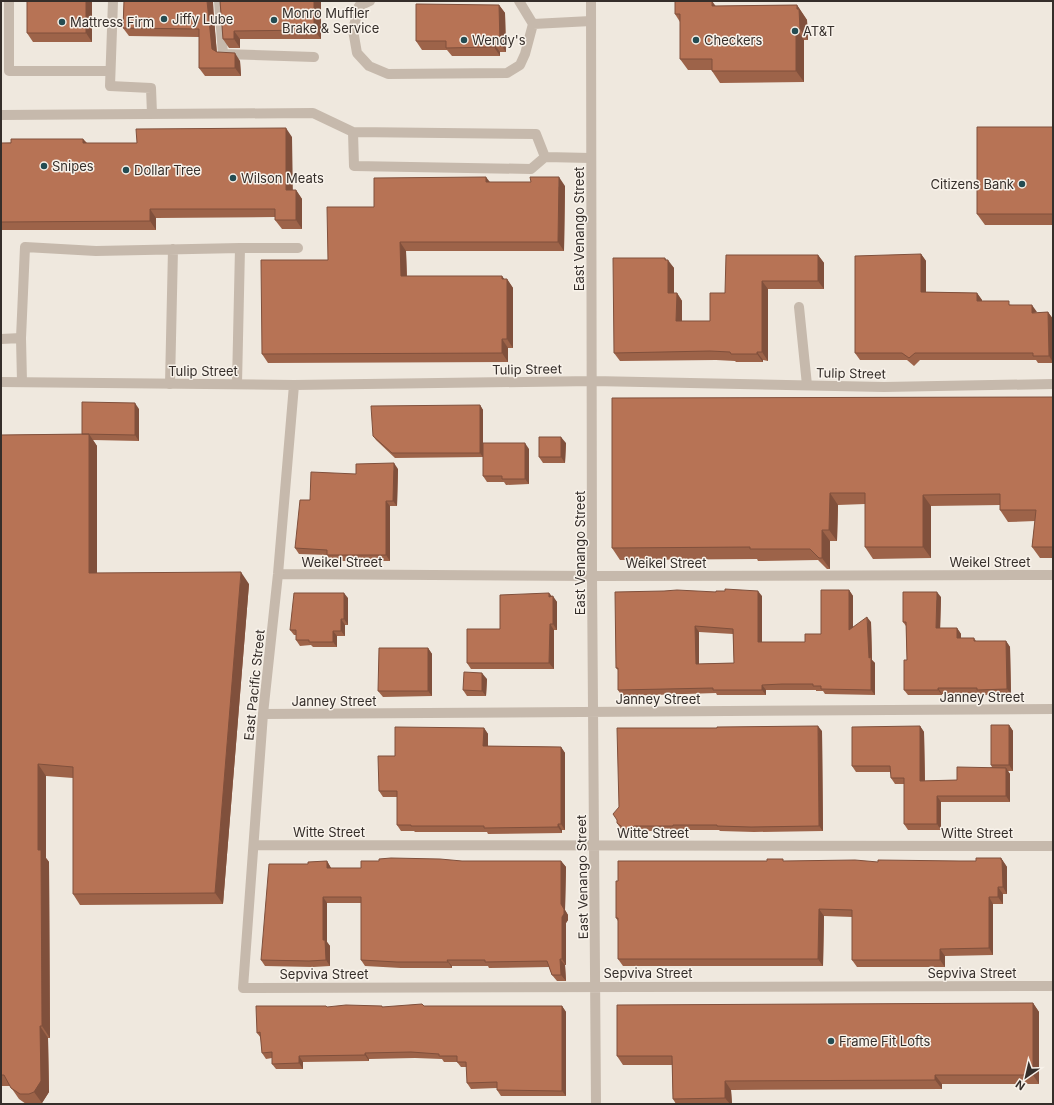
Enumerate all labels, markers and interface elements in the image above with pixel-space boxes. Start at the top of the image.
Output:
place label: Monro Muffler Brake & Service [282,5,379,36]
place label: Jiffy Lube [172,11,233,27]
place label: Mattress Firm [70,14,154,30]
marker: Jiffy Lube [159,14,169,24]
marker: Monro Muffler Brake & Service [269,15,279,25]
marker: Mattress Firm [57,17,67,27]
place label: AT&T [803,23,835,39]
marker: AT&T [790,26,800,36]
place label: Wendy's [472,32,526,48]
place label: Checkers [704,32,763,48]
marker: Wendy's [459,35,469,45]
marker: Checkers [691,35,701,45]
place label: Snipes [52,158,94,174]
marker: Snipes [39,161,49,171]
place label: Dollar Tree [134,162,201,178]
marker: Dollar Tree [121,165,131,175]
street label: East Venango Street [571,167,587,291]
place label: Wilson Meats [241,170,324,186]
marker: Wilson Meats [228,173,238,183]
place label: Citizens Bank [931,176,1014,192]
marker: Citizens Bank [1017,179,1027,189]
street label: Tulip Street [492,360,562,378]
street label: Tulip Street [168,363,238,379]
street label: Tulip Street [816,364,886,382]
street label: East Venango Street [572,491,588,615]
street label: Weikel Street [302,554,382,570]
street label: Weikel Street [950,554,1030,570]
street label: Weikel Street [626,555,706,571]
street label: East Pacific Street [240,629,268,741]
street label: Janney Street [939,689,1025,705]
street label: Janney Street [615,691,701,707]
street label: Janney Street [291,693,377,709]
street label: East Venango Street [573,815,591,939]
street label: Witte Street [293,824,365,840]
street label: Witte Street [617,825,689,841]
street label: Witte Street [941,825,1013,841]
street label: Sepviva Street [604,965,692,981]
street label: Sepviva Street [928,965,1016,981]
street label: Sepviva Street [280,966,368,982]
place label: Frame Fit Lofts [839,1033,930,1049]
marker: Frame Fit Lofts [826,1036,836,1046]
north arrow [1006,1057,1046,1097]
text: N [1013,1077,1028,1093]

